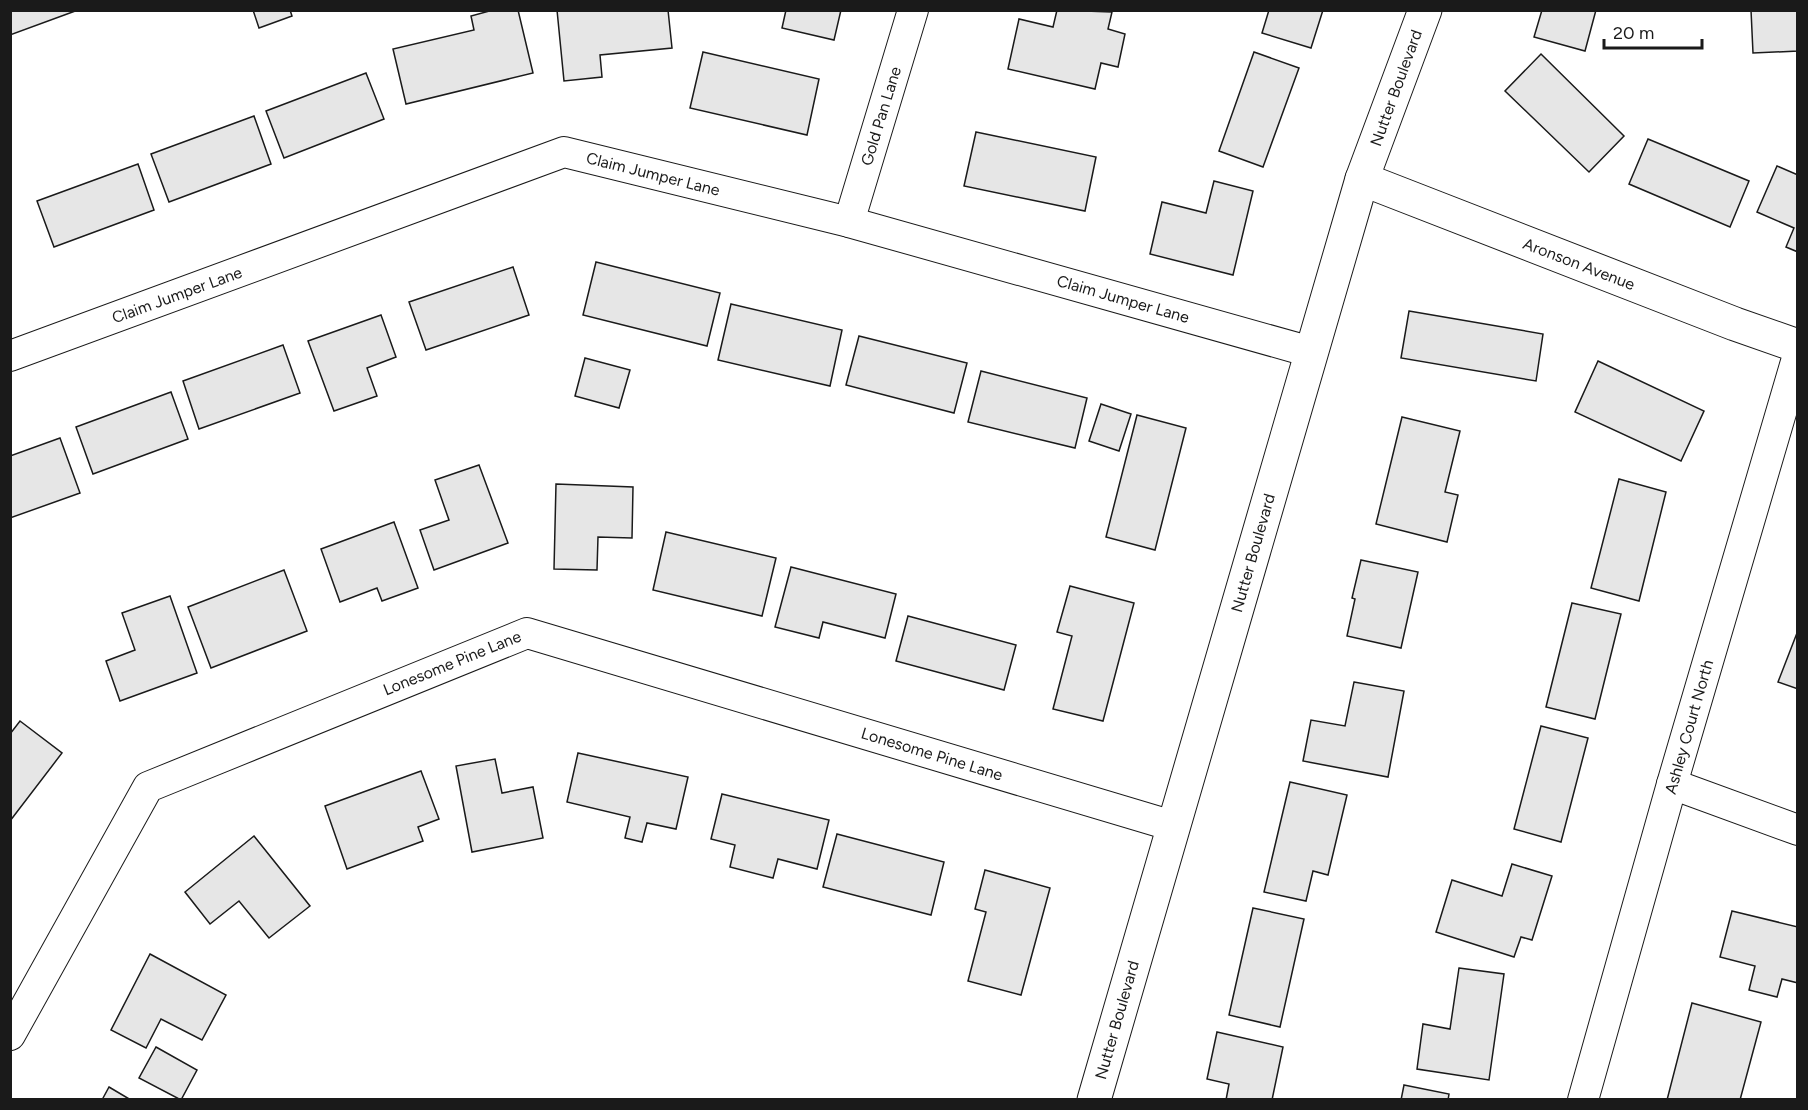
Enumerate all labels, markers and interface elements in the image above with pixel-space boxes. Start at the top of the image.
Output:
scale bar [1604,12,1702,50]
text: 20 m [1613,22,1654,44]
street label: Nutter Boulevard [1366,27,1426,149]
street label: Gold Pan Lane [857,64,905,168]
street label: Claim Jumper Lane [584,148,722,200]
street label: Aronson Avenue [1520,234,1638,294]
street label: Claim Jumper Lane [109,263,245,327]
street label: Claim Jumper Lane [1055,271,1192,327]
street label: Nutter Boulevard [1227,491,1279,615]
street label: Lonesome Pine Lane [380,627,524,699]
street label: Ashley Court North [1661,658,1717,796]
street label: Lonesome Pine Lane [859,723,1005,785]
street label: Nutter Boulevard [1091,958,1143,1082]

